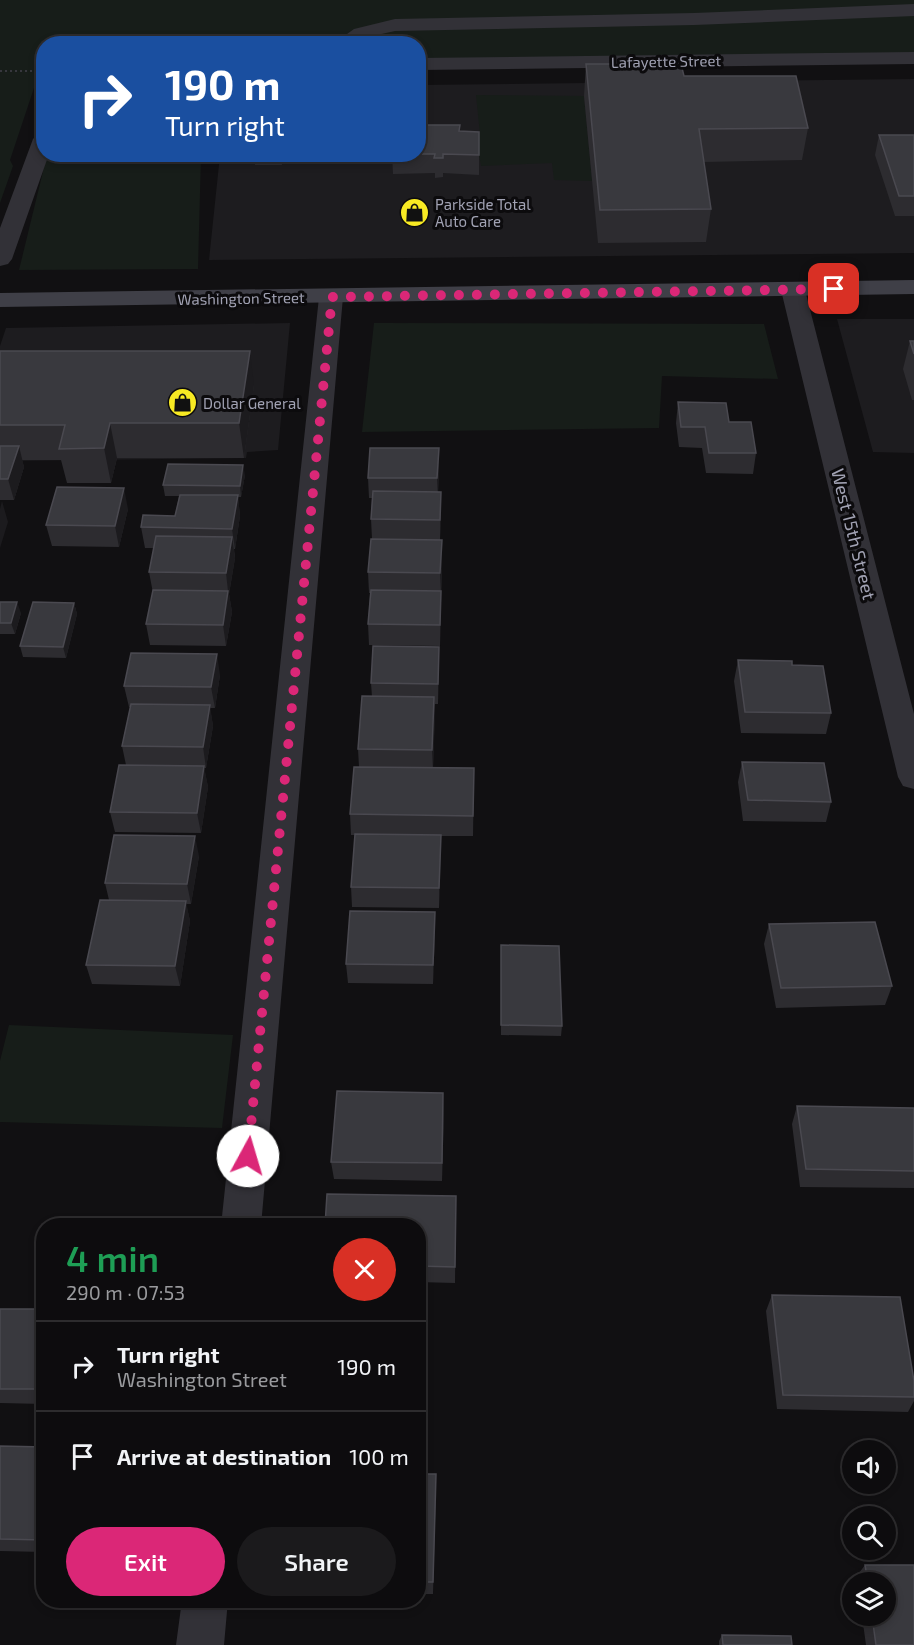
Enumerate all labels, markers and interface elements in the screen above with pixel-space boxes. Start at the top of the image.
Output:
street label: Lafayette Street [611,51,722,71]
text: 190 m [165,58,281,108]
icon: right [66,60,144,138]
text: Turn right [165,109,285,141]
place label: Parkside Total Auto Care [435,195,531,230]
shop icon: Parkside Total Auto Care [398,197,430,229]
pin [808,263,859,314]
icon: arrive [817,272,850,305]
street label: Washington Street [177,288,305,308]
shop icon: Dollar General [166,387,198,419]
place label: Dollar General [203,394,301,412]
street label: West 15th Street [827,466,881,602]
position arrow [216,1124,280,1188]
text: 4 min [66,1236,159,1279]
button: close [333,1238,396,1301]
text: 290 m · 07:53 [66,1280,185,1304]
text: Turn right [117,1341,219,1367]
icon: right [66,1350,99,1383]
text: 190 m [337,1353,396,1379]
text: Washington Street [117,1367,287,1391]
icon: arrive [66,1440,99,1473]
map controls [842,1440,896,1626]
button: sound [842,1440,896,1494]
text: Arrive at destination [117,1443,331,1469]
text: 100 m [349,1443,409,1469]
button: search [842,1506,896,1560]
button: Exit [66,1527,225,1596]
button: Share [237,1527,396,1596]
button: layers [842,1572,896,1626]

